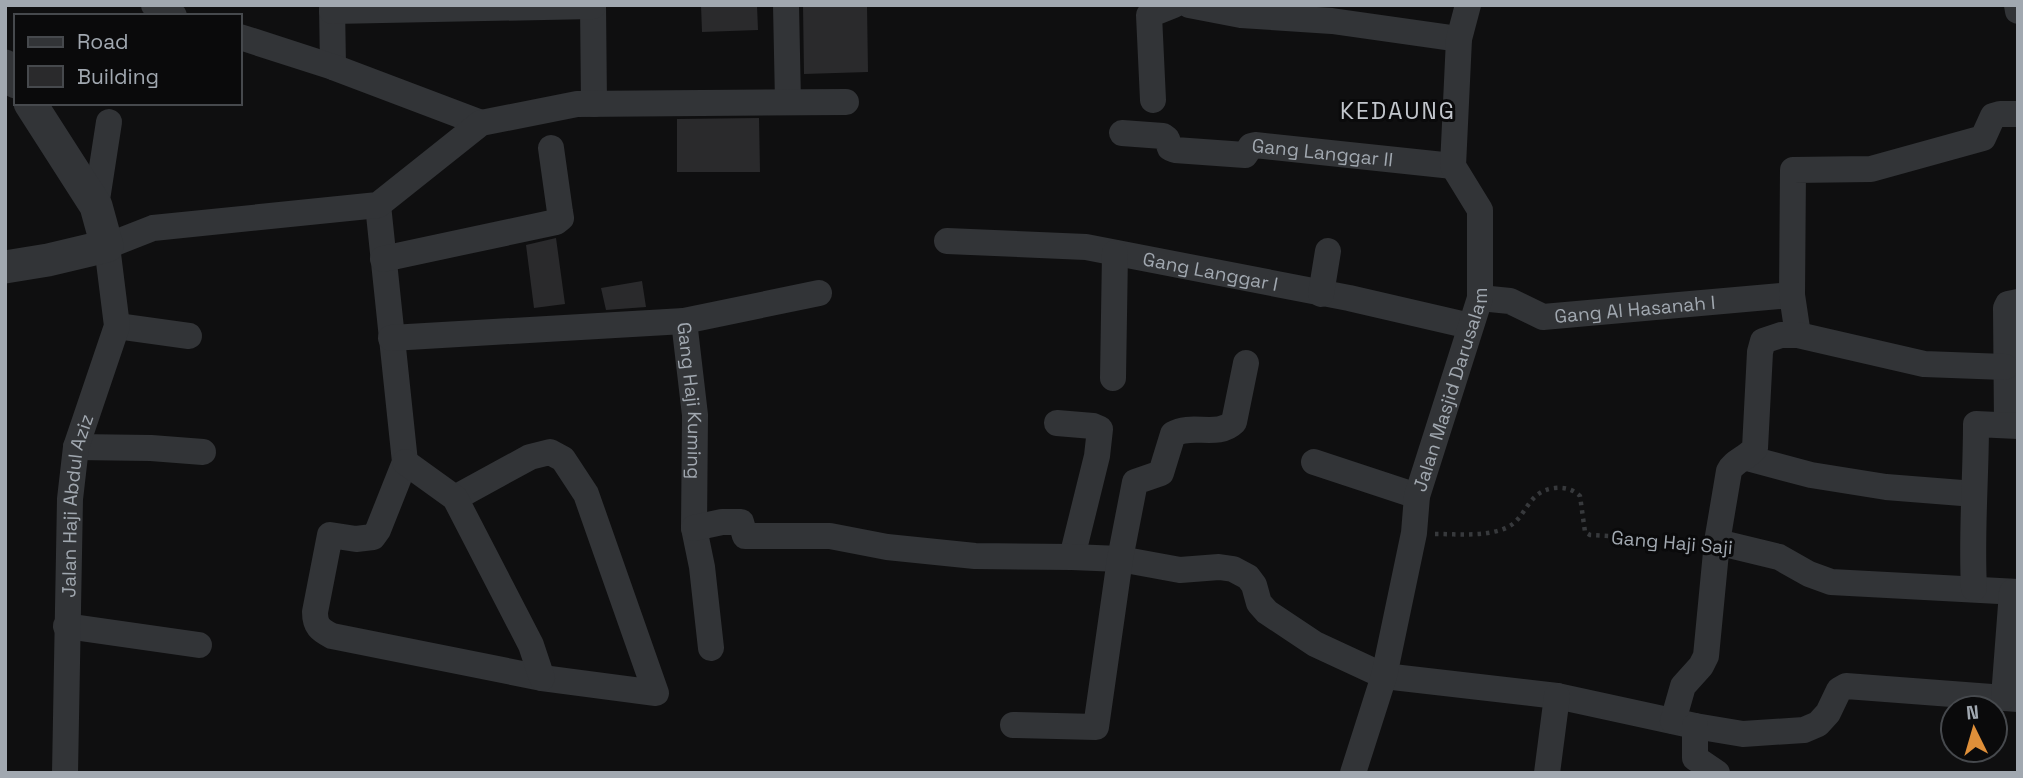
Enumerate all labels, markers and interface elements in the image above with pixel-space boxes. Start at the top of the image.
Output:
legend [14,14,242,105]
text: Road [77,28,129,55]
text: Building [77,63,159,90]
district label: KEDAUNG [1340,96,1456,126]
street label: Gang Langgar II [1251,133,1394,173]
street label: Gang Langgar I [1141,246,1280,297]
street label: Jalan Masjid Darusalam [1407,287,1493,495]
street label: Gang Al Hasanah I [1553,290,1716,329]
street label: Gang Haji Kuming [671,321,707,479]
street label: Jalan Haji Abdul Aziz [56,411,99,598]
street label: Gang Haji Saji [1610,525,1734,560]
north arrow [1939,694,2009,764]
text: N [1965,700,1980,726]

